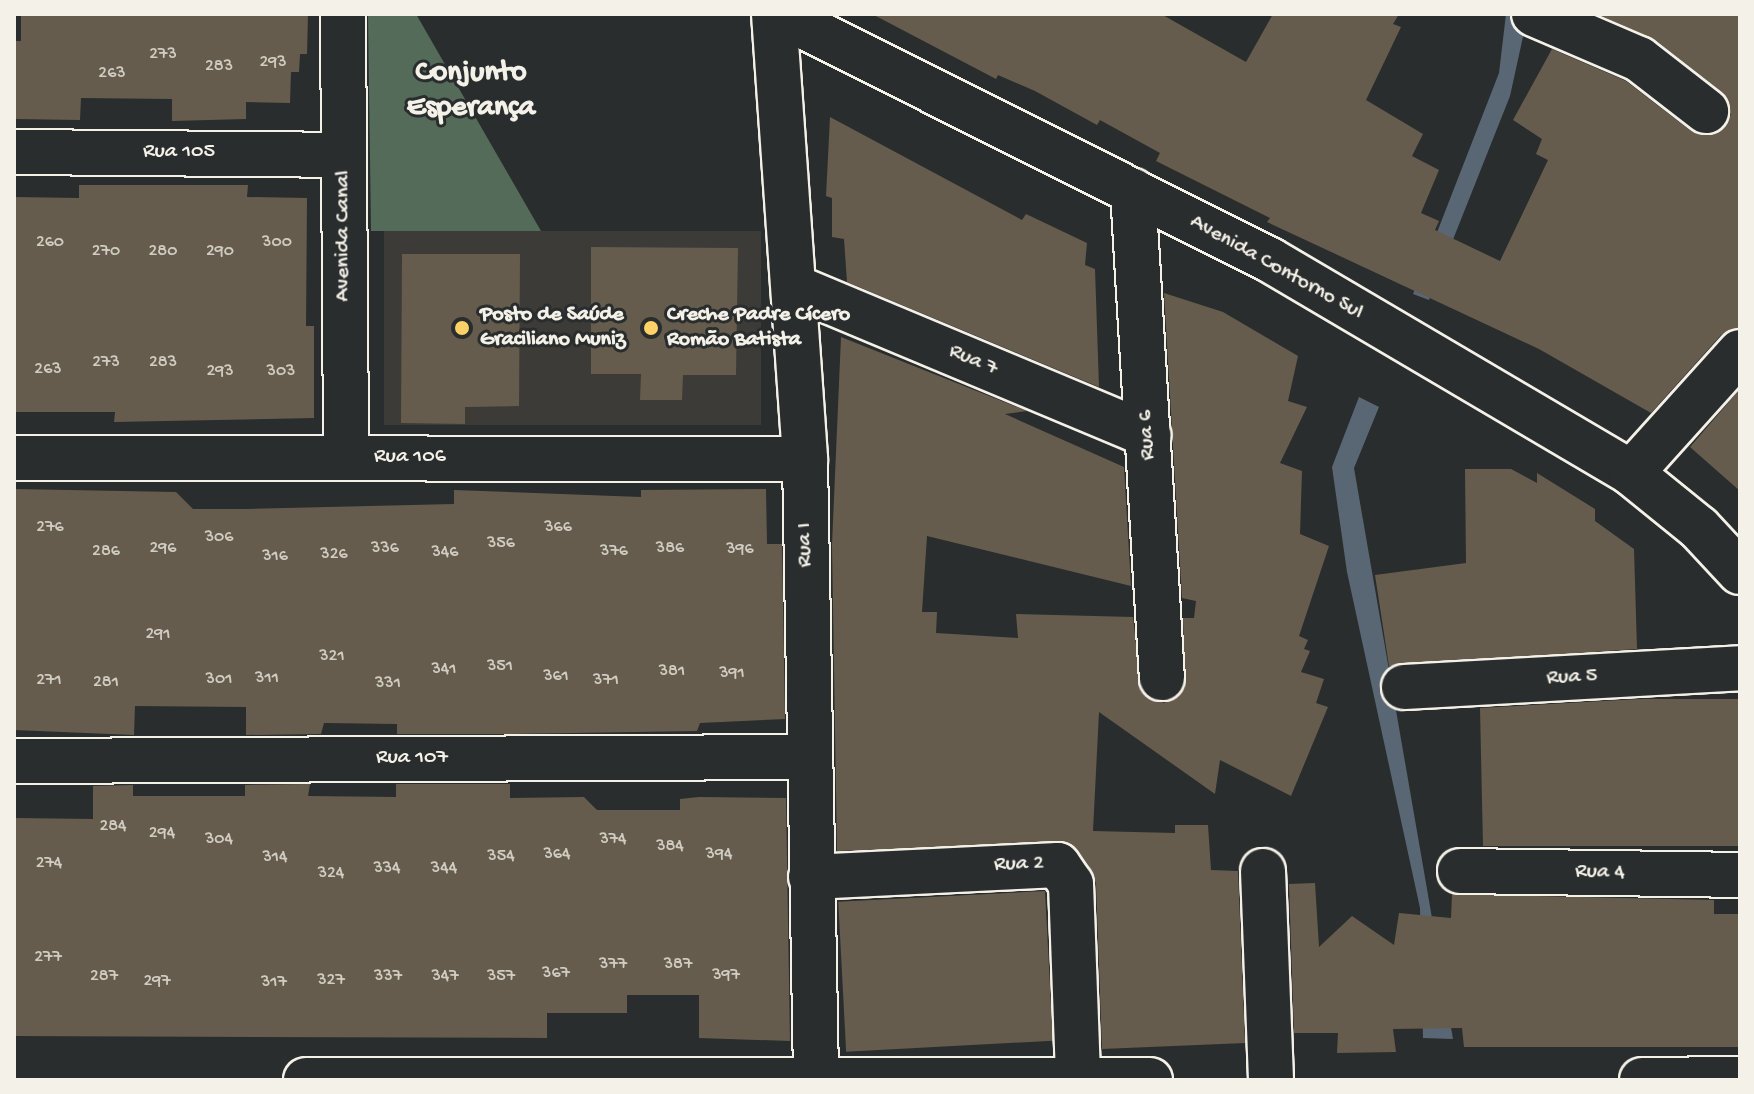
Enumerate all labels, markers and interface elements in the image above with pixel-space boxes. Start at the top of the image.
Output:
house number: 273 [149,44,177,66]
house number: 293 [259,52,287,74]
house number: 283 [205,56,233,78]
district label: Conjunto Esperança [407,56,535,126]
house number: 263 [98,63,126,85]
street label: Rua 105 [143,140,215,166]
street label: Avenida Canal [331,170,357,302]
street label: Avenida Contorno Sul [1185,209,1367,327]
house number: 260 [36,232,64,254]
house number: 300 [262,232,292,254]
house number: 270 [92,241,120,263]
house number: 280 [149,241,177,263]
house number: 290 [206,241,234,263]
place label: Posto de Saúde Graciliano Muniz [480,302,626,354]
place label: Creche Padre Cícero Romão Batista [667,302,850,354]
marker: Posto de Saúde Graciliano Muniz [451,317,473,339]
marker: Creche Padre Cícero Romão Batista [642,319,660,337]
street label: Rua 7 [945,339,1001,383]
house number: 273 [92,352,120,374]
house number: 283 [149,352,177,374]
house number: 263 [34,359,62,381]
house number: 293 [206,361,234,383]
house number: 303 [267,361,295,383]
street label: Rua 6 [1133,409,1163,461]
street label: Rua 106 [374,445,446,471]
house number: 276 [36,517,64,539]
house number: 366 [544,517,572,539]
street label: Rua I [792,522,820,568]
house number: 306 [205,527,233,549]
house number: 356 [487,533,515,555]
house number: 296 [150,538,176,560]
house number: 336 [371,538,399,560]
house number: 386 [656,538,684,560]
house number: 396 [726,539,754,561]
house number: 286 [92,541,120,563]
house number: 376 [600,541,628,563]
house number: 346 [432,542,458,564]
house number: 326 [320,544,348,566]
house number: 316 [262,546,288,568]
house number: 291 [145,624,171,646]
house number: 321 [319,646,345,668]
house number: 351 [487,656,513,678]
house number: 341 [431,659,457,681]
house number: 381 [659,661,685,683]
house number: 391 [719,663,745,685]
street label: Rua 5 [1546,663,1598,693]
house number: 361 [543,666,569,688]
house number: 311 [255,668,279,690]
house number: 301 [206,669,232,691]
house number: 271 [36,670,62,692]
house number: 371 [593,670,619,692]
house number: 281 [93,672,119,694]
house number: 331 [375,673,401,695]
street label: Rua 107 [376,746,448,772]
house number: 284 [99,816,127,838]
house number: 294 [149,823,175,845]
house number: 304 [205,829,233,851]
house number: 374 [599,829,627,851]
house number: 384 [656,836,684,858]
house number: 364 [544,844,570,866]
house number: 394 [706,844,732,866]
house number: 354 [487,846,515,868]
house number: 314 [262,847,288,869]
street label: Rua 2 [994,851,1044,879]
house number: 274 [36,853,62,875]
house number: 334 [373,858,401,880]
house number: 344 [431,858,457,880]
street label: Rua 4 [1575,859,1625,887]
house number: 324 [318,863,344,885]
house number: 277 [34,947,62,969]
house number: 377 [599,954,627,976]
house number: 387 [664,954,692,976]
house number: 367 [542,963,570,985]
house number: 397 [712,965,740,987]
house number: 287 [90,966,118,988]
house number: 337 [374,966,402,988]
house number: 347 [431,966,459,988]
house number: 357 [487,966,515,988]
house number: 327 [317,970,345,992]
house number: 297 [143,971,171,993]
house number: 317 [261,972,287,994]

